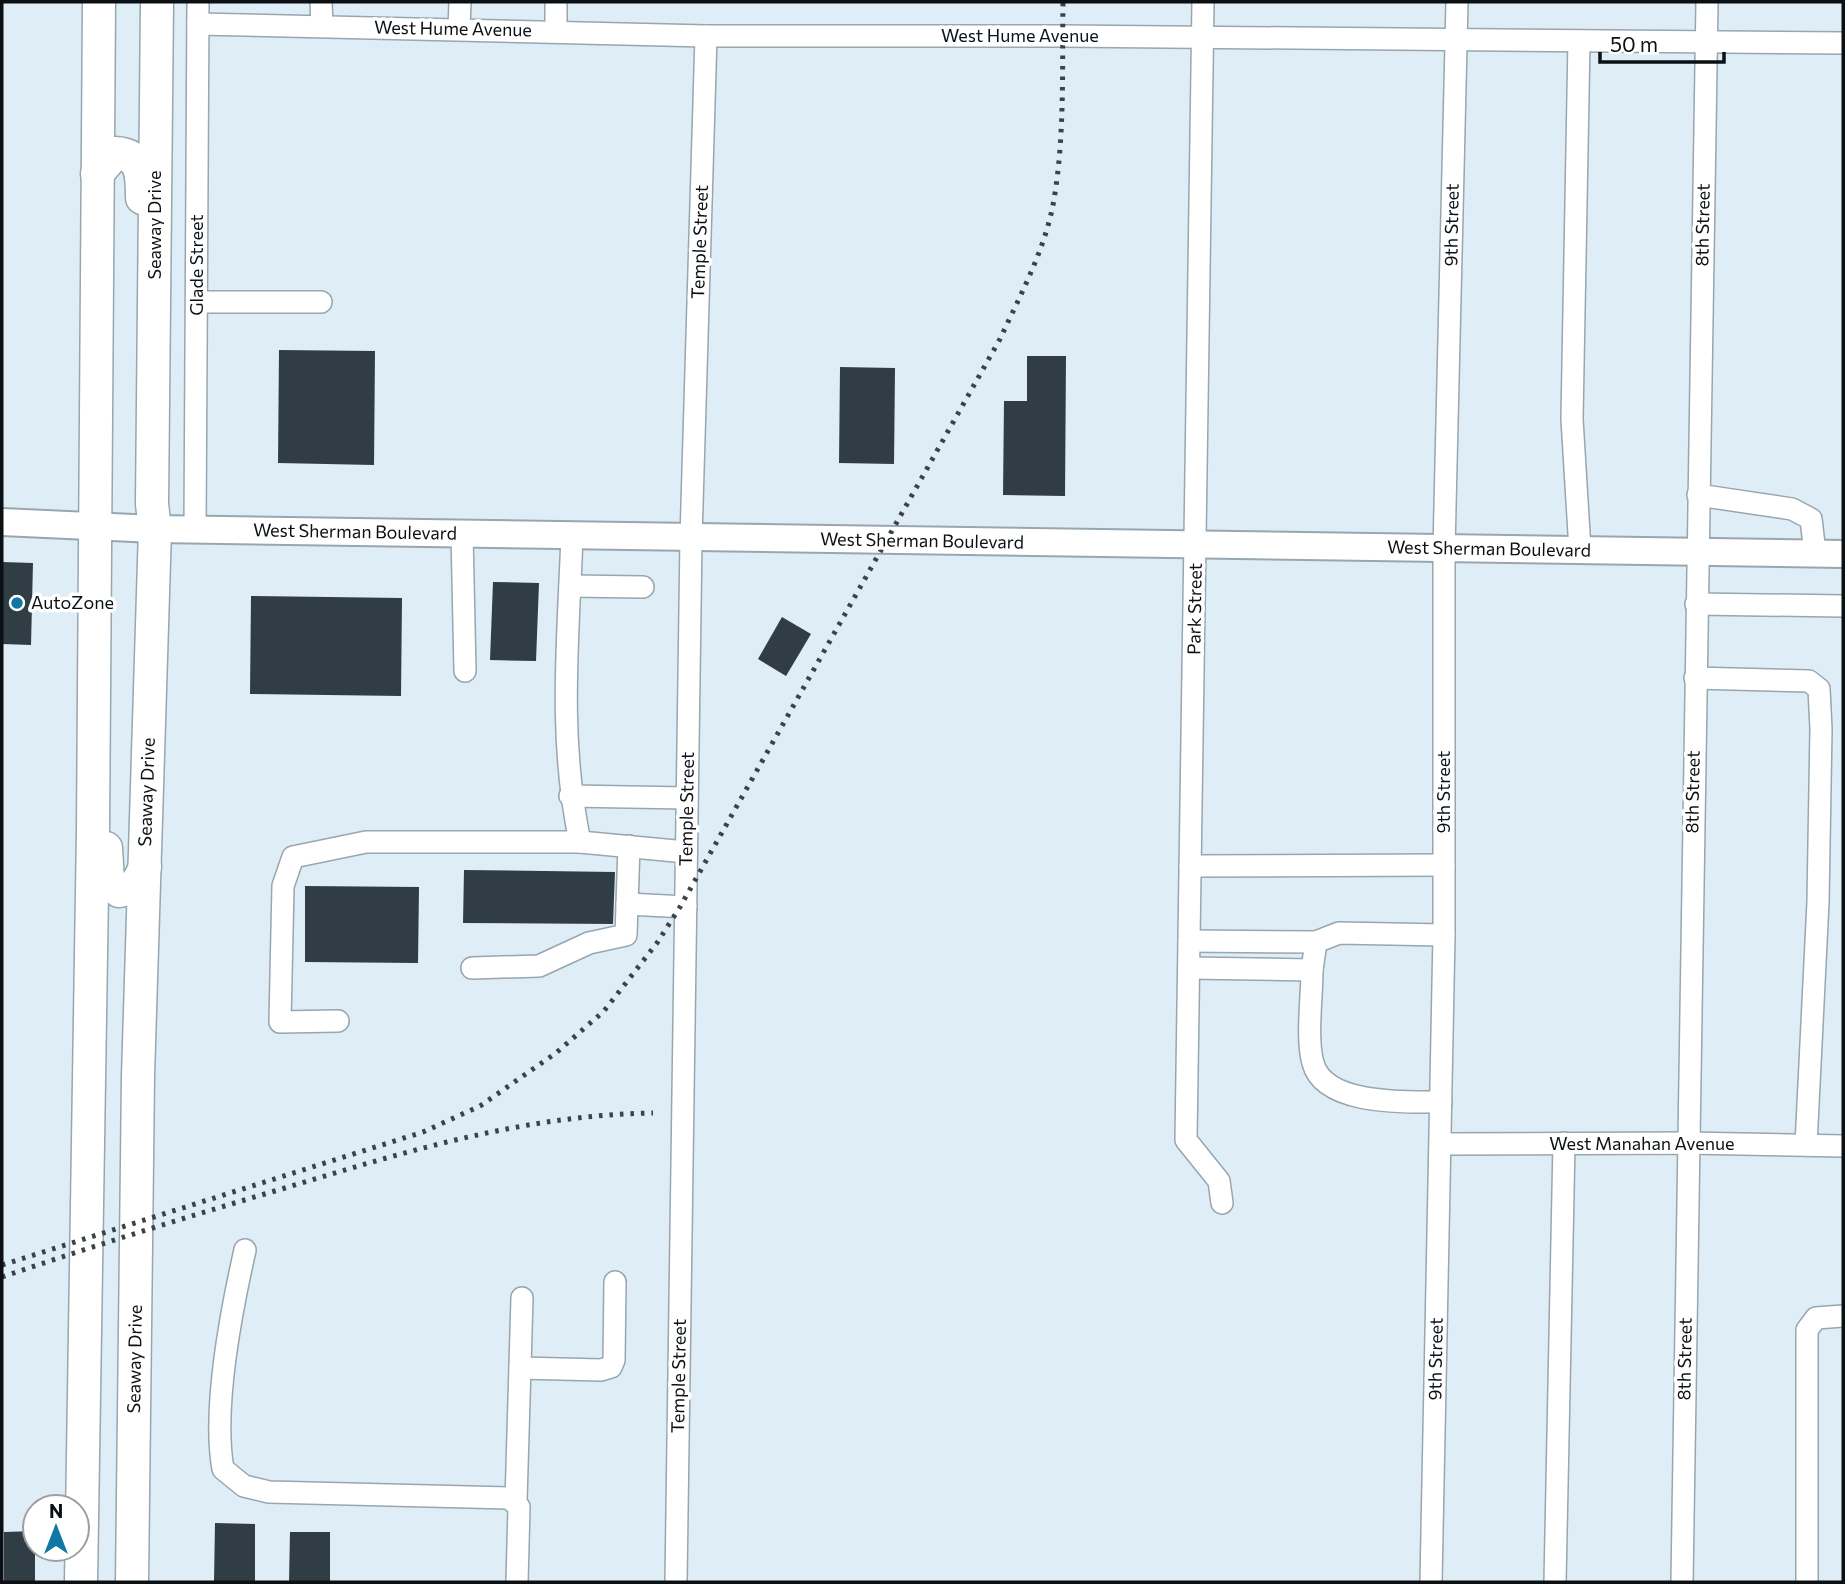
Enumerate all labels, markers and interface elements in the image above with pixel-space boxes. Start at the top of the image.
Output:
street label: West Hume Avenue [374,16,532,40]
scale bar [1600,21,1724,65]
street label: West Hume Avenue [941,24,1099,46]
text: 50 m [1610,31,1658,56]
street label: Seaway Drive [143,171,165,279]
street label: 9th Street [1439,183,1463,267]
street label: 8th Street [1690,183,1714,267]
street label: Temple Street [686,184,712,300]
street label: Glade Street [185,214,207,316]
street label: West Sherman Boulevard [253,518,457,544]
street label: West Sherman Boulevard [820,527,1024,553]
street label: West Sherman Boulevard [1387,535,1591,561]
street label: Park Street [1182,563,1206,655]
place label: AutoZone [31,591,114,613]
marker: AutoZone [9,595,25,611]
street label: Seaway Drive [133,737,159,847]
street label: 8th Street [1680,750,1704,834]
street label: 9th Street [1432,751,1454,833]
street label: Temple Street [674,752,698,866]
street label: West Manahan Avenue [1549,1132,1735,1154]
street label: Seaway Drive [122,1304,146,1414]
street label: 9th Street [1423,1317,1447,1401]
street label: 8th Street [1672,1317,1696,1401]
street label: Temple Street [666,1319,690,1433]
north arrow [21,1493,91,1563]
text: N [49,1499,63,1522]

